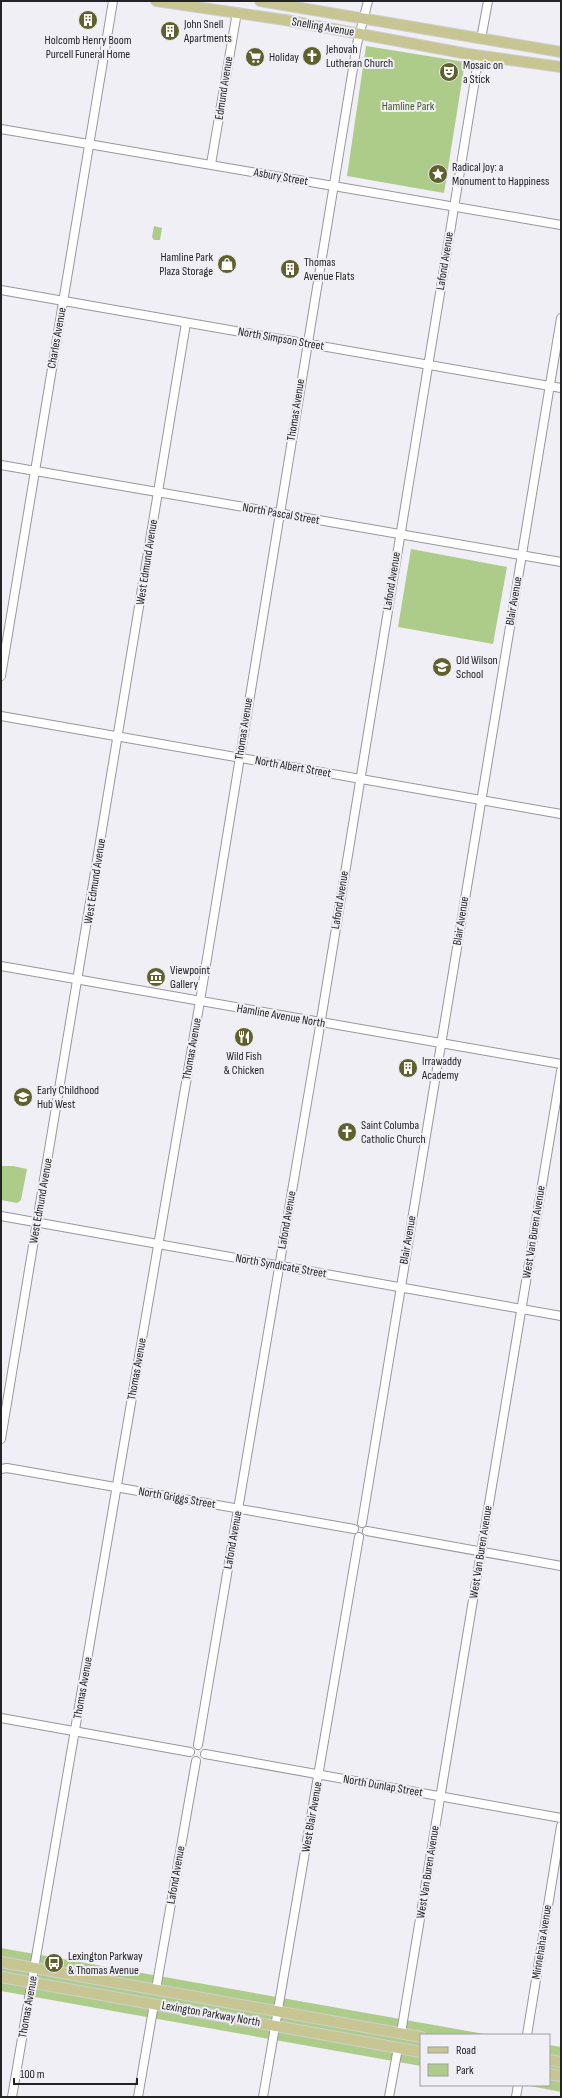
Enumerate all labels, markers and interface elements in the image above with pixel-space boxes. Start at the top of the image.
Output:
building icon: Holcomb Henry Boom Purcell Funeral Home [77,9,99,31]
street label: Snelling Avenue [291,14,356,40]
place label: John Snell Apartments [183,17,232,46]
building icon: John Snell Apartments [159,20,181,42]
place label: Holcomb Henry Boom Purcell Funeral Home [45,33,132,62]
place label: Jehovah Lutheran Church [325,42,393,71]
church icon: Jehovah Lutheran Church [301,45,323,67]
supermarket icon: Holiday [244,46,266,68]
place label: Holiday [269,50,299,65]
street label: Edmund Avenue [212,55,236,121]
place label: Mosaic on a Stick [463,58,503,87]
theatre icon: Mosaic on a Stick [438,61,460,83]
park label: Hamline Park [382,99,435,114]
place label: Radical Joy: a Monument to Happiness [452,160,549,189]
place icon: Radical Joy: a Monument to Happiness [427,163,449,185]
street label: Asbury Street [252,165,310,189]
street label: Lafond Avenue [433,231,457,291]
place label: Hamline Park Plaza Storage [159,250,213,279]
shop icon: Hamline Park Plaza Storage [216,253,238,275]
place label: Thomas Avenue Flats [303,255,355,284]
building icon: Thomas Avenue Flats [279,258,301,280]
street label: Charles Avenue [44,306,70,370]
street label: North Simpson Street [237,324,326,354]
street label: Thomas Avenue [284,378,308,442]
street label: North Pascal Street [241,500,321,528]
street label: West Edmund Avenue [133,518,161,606]
street label: Lafond Avenue [380,551,404,611]
street label: Blair Avenue [502,575,526,626]
place label: Old Wilson School [456,653,498,682]
school or university icon: Old Wilson School [431,656,453,678]
street label: Thomas Avenue [232,697,256,761]
street label: North Albert Street [254,753,333,781]
street label: West Edmund Avenue [81,837,109,925]
street label: Lafond Avenue [328,870,352,930]
street label: Blair Avenue [450,895,472,946]
place label: Viewpoint Gallery [170,963,211,992]
museum icon: Viewpoint Gallery [145,966,167,988]
street label: Hamline Avenue North [236,1001,326,1031]
street label: Thomas Avenue [179,1017,205,1081]
restaurant icon: Wild Fish & Chicken [233,1026,255,1048]
place label: Wild Fish & Chicken [224,1049,264,1078]
place label: Irrawaddy Academy [421,1054,462,1083]
building icon: Irrawaddy Academy [397,1057,419,1079]
place label: Early Childhood Hub West [37,1083,99,1112]
school or university icon: Early Childhood Hub West [12,1086,34,1108]
place label: Saint Columba Catholic Church [361,1118,426,1147]
church icon: Saint Columba Catholic Church [336,1121,358,1143]
street label: West Edmund Avenue [26,1157,56,1245]
street label: West Van Buren Avenue [519,1184,549,1280]
street label: Lafond Avenue [275,1190,300,1250]
street label: Blair Avenue [396,1214,420,1265]
street label: North Syndicate Street [234,1251,328,1281]
street label: Thomas Avenue [124,1337,150,1401]
street label: North Griggs Street [137,1484,217,1512]
street label: West Van Buren Avenue [466,1504,496,1600]
street label: Lafond Avenue [221,1510,246,1570]
street label: Thomas Avenue [70,1656,96,1720]
street label: North Dunlap Street [342,1772,424,1800]
street label: West Blair Avenue [298,1780,326,1853]
street label: West Van Buren Avenue [413,1824,443,1920]
street label: Lafond Avenue [164,1845,189,1905]
street label: Minnehaha Avenue [529,1904,555,1980]
place label: Lexington Parkway & Thomas Avenue [68,1949,143,1978]
bus stop icon: Lexington Parkway & Thomas Avenue [43,1952,65,1974]
street label: Thomas Avenue [15,1975,41,2039]
street label: Lexington Parkway North [160,1998,262,2030]
legend [420,2034,550,2086]
text: Road [456,2043,476,2058]
scale bar [14,2060,137,2086]
text: Park [456,2063,474,2078]
text: 100 m [20,2067,45,2082]

